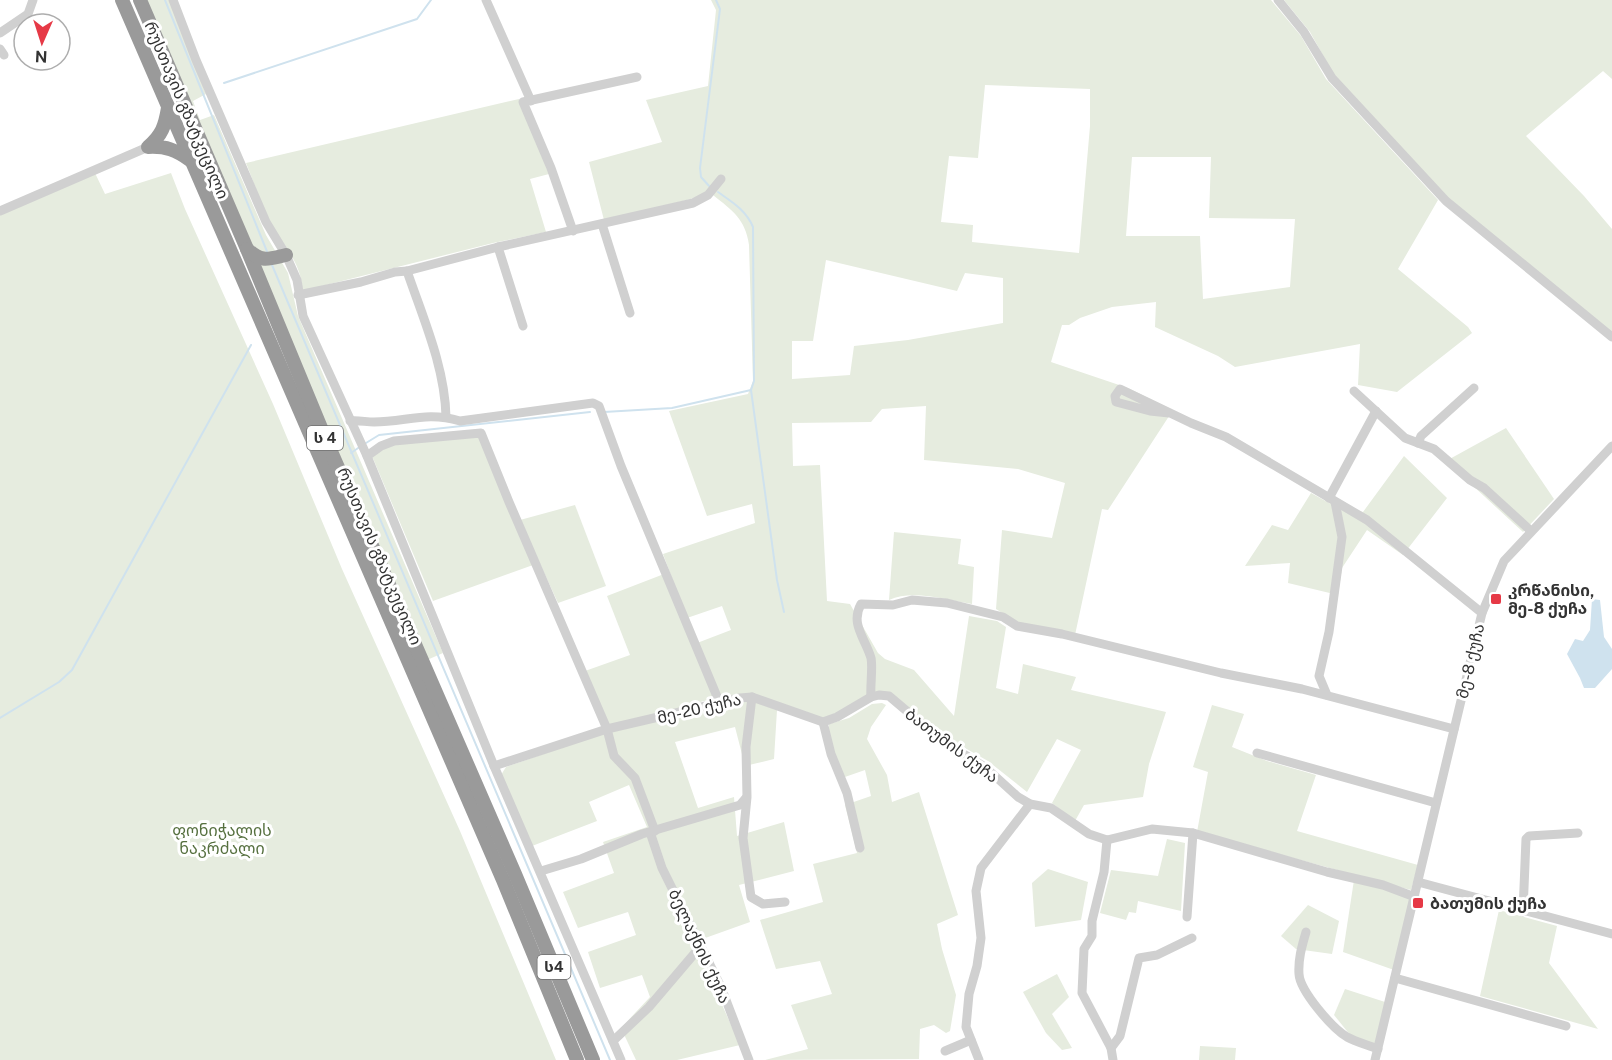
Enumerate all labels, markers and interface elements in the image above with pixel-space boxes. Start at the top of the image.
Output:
north arrow [12,12,72,72]
street label: რუსთავის გზატკეცილი [140,19,233,202]
text: N [34,47,48,66]
road number: ს 4 [307,426,343,450]
street label: რუსთავის გზატკეცილი [333,465,426,648]
place label: კრწანისი, მე-8 ქუჩა [1508,581,1594,618]
marker: კრწანისი, მე-8 ქუჩა [1489,592,1503,606]
street label: მე-8 ქუჩა [1453,622,1488,700]
street label: მე-20 ქუჩა [655,690,743,727]
street label: ბათუმის ქუჩა [901,704,1002,787]
park label: ფონიჭალის ნაკრძალი [172,821,272,859]
street label: ბელაქნის ქუჩა [664,886,734,1007]
place label: ბათუმის ქუჩა [1430,894,1547,913]
marker: ბათუმის ქუჩა [1411,896,1425,910]
road number: ს4 [538,955,570,979]

